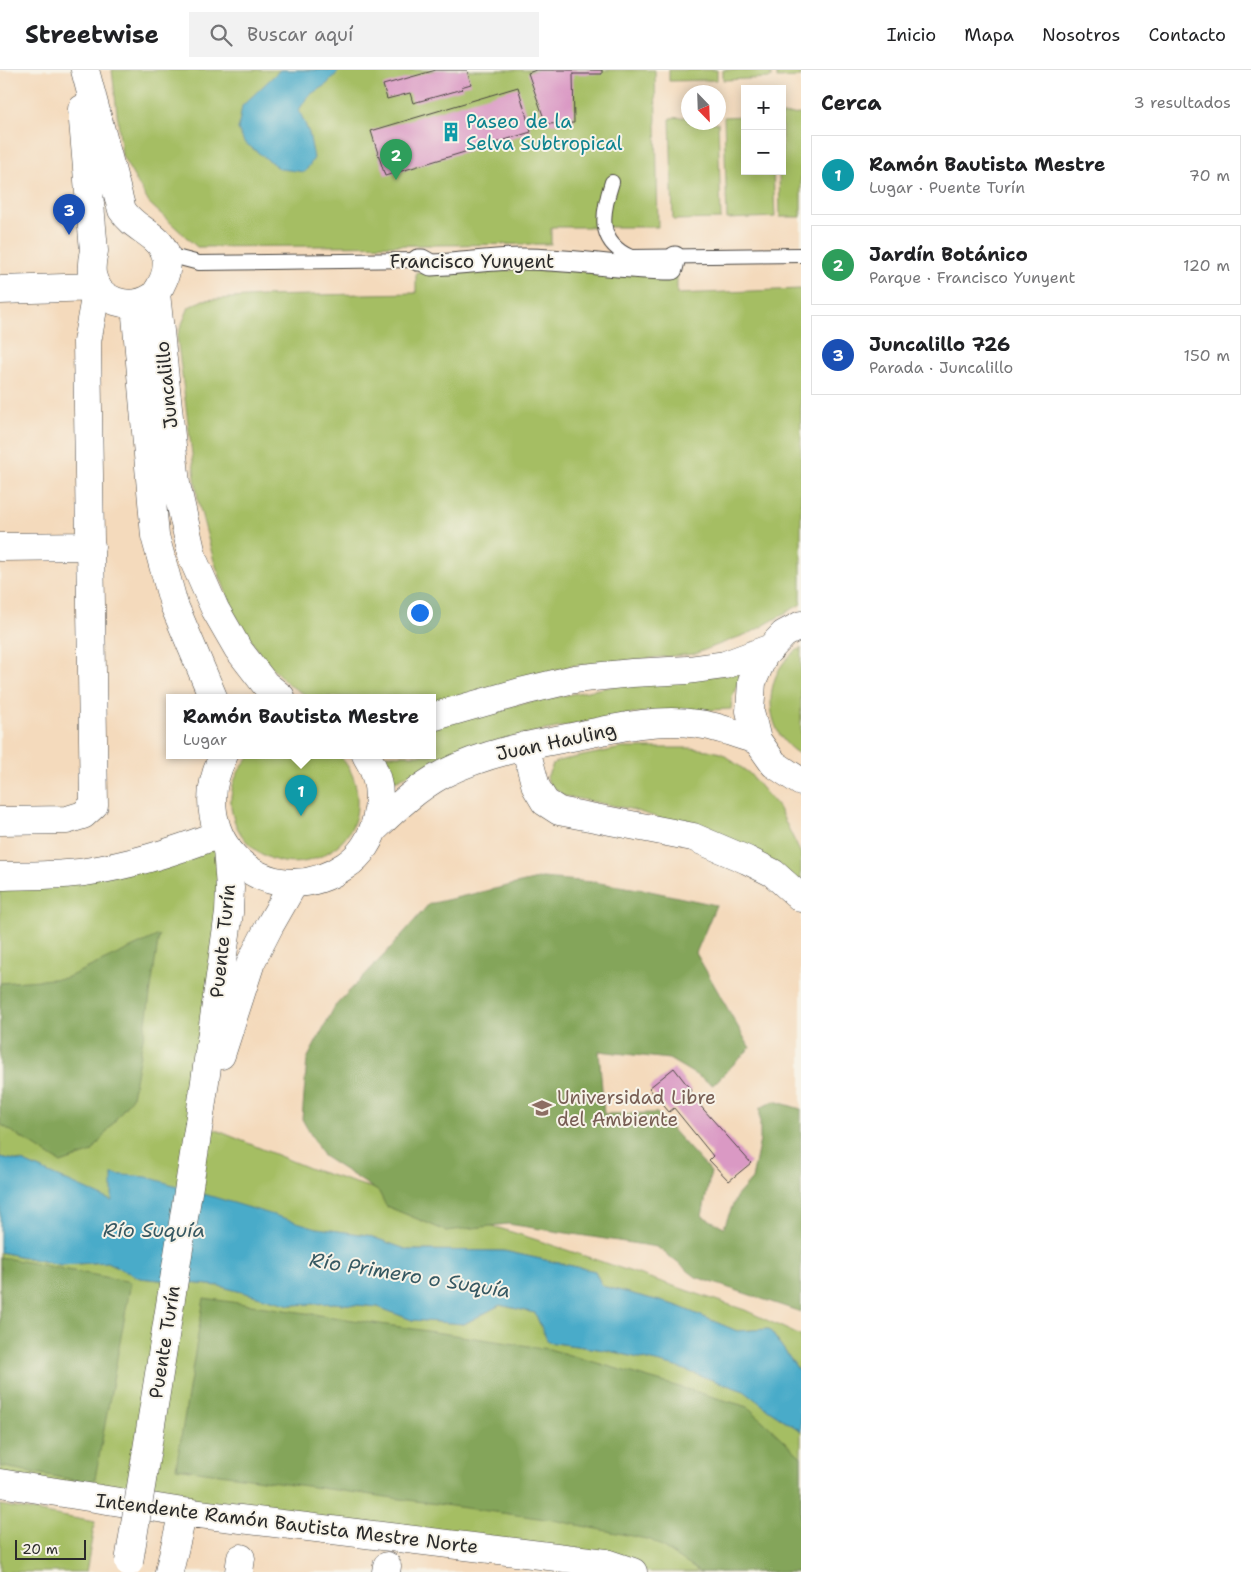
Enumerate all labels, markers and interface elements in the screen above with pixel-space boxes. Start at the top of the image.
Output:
search box [189,12,539,57]
text: Streetwise [25,19,159,51]
icon: search [207,21,235,49]
text: Buscar aquí [247,22,353,47]
text: Inicio [887,23,936,47]
text: Mapa [964,23,1014,47]
text: Nosotros [1042,23,1120,47]
text: Contacto [1148,23,1226,47]
north arrow [681,85,726,130]
map controls [741,85,786,175]
button: + [741,85,786,130]
text: Cerca [821,89,882,117]
text: 3 resultados [1133,92,1231,113]
place label: Paseo de la Selva Subtropical [466,109,623,156]
building icon: Paseo de la Selva Subtropical [440,121,462,143]
button: − [741,130,786,175]
pin: 2 [380,139,412,180]
text: Ramón Bautista Mestre [869,152,1105,177]
text: 1 [834,165,842,186]
text: 70 m [1189,165,1230,186]
text: Lugar · Puente Turín [869,177,1025,198]
pin: 3 [53,194,85,235]
text: Jardín Botánico [869,242,1028,267]
street label: Francisco Yunyent [390,249,554,274]
text: 2 [832,255,844,276]
text: 120 m [1183,255,1230,276]
text: Parque · Francisco Yunyent [869,267,1075,288]
text: Juncalillo 726 [869,332,1010,357]
street label: Juncalillo [149,340,184,430]
text: 3 [832,345,844,366]
text: 150 m [1183,345,1230,366]
text: Parada · Juncalillo [869,357,1013,378]
your location [407,600,433,626]
popup [166,694,436,759]
text: Ramón Bautista Mestre [183,704,419,729]
street label: Juan Hauling [494,717,618,766]
text: Lugar [183,729,227,750]
pin: 1 [285,775,317,816]
street label: Puente Turín [204,883,241,999]
place label: Universidad Libre del Ambiente [557,1085,716,1132]
school or university icon: Universidad Libre del Ambiente [531,1097,553,1119]
water label: Río Suquía [103,1217,205,1243]
water label: Río Primero o Suquía [308,1246,512,1304]
street label: Puente Turín [143,1284,186,1400]
street label: Intendente Ramón Bautista Mestre Norte [94,1488,480,1559]
scale bar [15,1537,86,1560]
text: 20 m [22,1540,58,1558]

